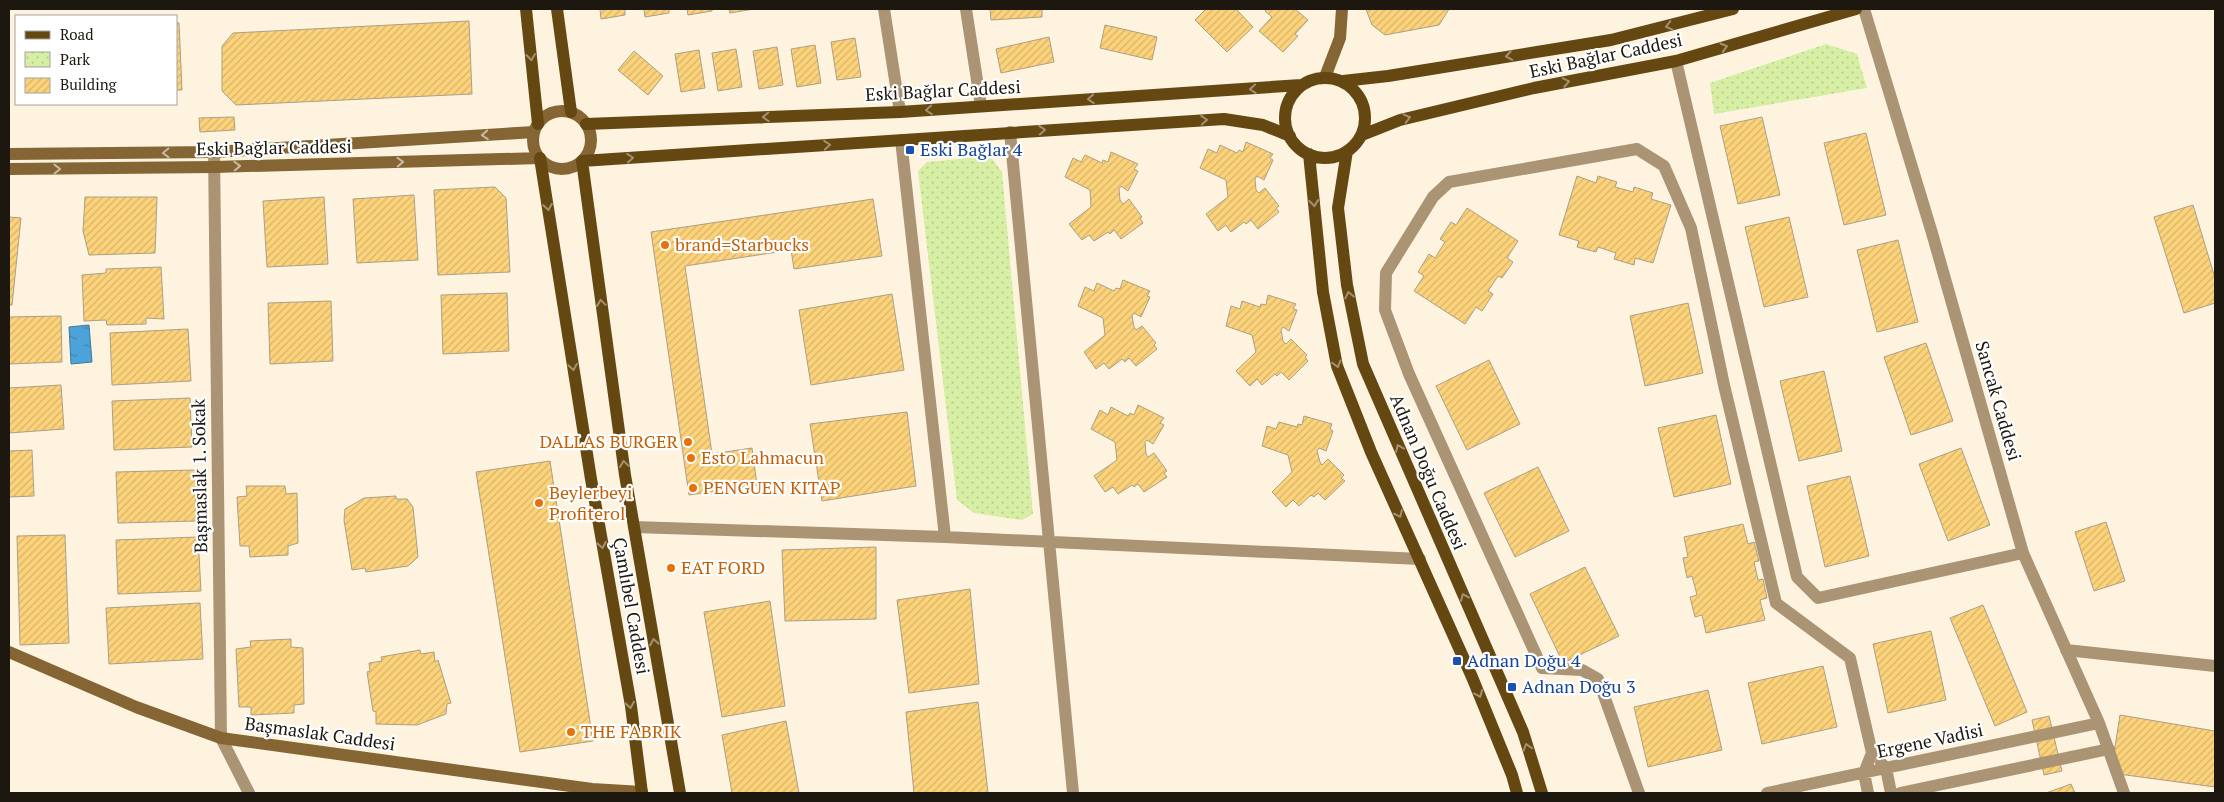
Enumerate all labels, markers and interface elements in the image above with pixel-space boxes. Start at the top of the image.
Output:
legend [15,15,178,105]
one-way arrow [1664,20,1673,31]
text: Road [60,24,93,44]
street label: Eski Bağlar Caddesi [1527,27,1684,83]
one-way arrow [1720,42,1728,52]
text: Park [60,49,90,69]
one-way arrow [1505,51,1514,61]
one-way arrow [525,54,536,62]
text: Building [60,74,118,94]
street label: Eski Bağlar Caddesi [865,74,1021,106]
one-way arrow [1561,77,1570,88]
one-way arrow [1249,83,1257,94]
one-way arrow [1086,94,1094,105]
one-way arrow [924,104,932,115]
one-way arrow [762,112,770,123]
one-way arrow [1403,113,1412,124]
one-way arrow [1200,114,1208,125]
one-way arrow [1038,125,1046,136]
one-way arrow [481,130,489,141]
street label: Eski Bağlar Caddesi [196,134,352,160]
place label: Eski Bağlar 4 [920,137,1023,161]
one-way arrow [824,139,832,150]
marker: Eski Bağlar 4 [904,144,916,156]
one-way arrow [162,148,170,158]
one-way arrow [626,152,634,163]
one-way arrow [396,157,404,167]
one-way arrow [234,161,242,172]
one-way arrow [54,164,62,174]
one-way arrow [1308,199,1319,207]
one-way arrow [542,202,552,211]
place label: brand=Starbucks [675,232,809,256]
marker: brand=Starbucks [659,239,671,251]
one-way arrow [1344,290,1354,299]
one-way arrow [596,299,607,307]
street label: Sancak Caddesi [1970,338,2028,463]
one-way arrow [1331,359,1342,368]
one-way arrow [568,363,578,371]
street label: Adnan Doğu Caddesi [1385,390,1473,553]
street label: Başmaslak 1. Sokak [186,398,212,553]
place label: DALLAS BURGER [539,429,679,453]
marker: DALLAS BURGER [682,436,694,448]
one-way arrow [1394,444,1405,453]
place label: Esto Lahmacun [701,445,824,469]
marker: Esto Lahmacun [685,452,697,464]
one-way arrow [619,460,629,469]
place label: PENGUEN KITAP [703,475,841,499]
place label: Beylerbeyi Profiterol [549,480,632,525]
marker: PENGUEN KITAP [687,482,699,494]
marker: Beylerbeyi Profiterol [533,497,545,509]
one-way arrow [1392,509,1403,518]
street label: Çamlıbel Caddesi [608,535,656,676]
one-way arrow [597,540,607,549]
place label: EAT FORD [681,555,765,579]
marker: EAT FORD [665,562,677,574]
one-way arrow [1459,593,1470,602]
one-way arrow [649,637,659,646]
place label: Adnan Doğu 4 [1467,648,1581,672]
marker: Adnan Doğu 4 [1451,655,1463,667]
place label: Adnan Doğu 3 [1522,674,1636,698]
marker: Adnan Doğu 3 [1506,681,1518,693]
one-way arrow [1473,689,1483,698]
one-way arrow [625,700,635,709]
street label: Başmaslak Caddesi [243,711,397,755]
street label: Ergene Vadisi [1874,717,1985,763]
place label: THE FABRIK [581,719,682,743]
marker: THE FABRIK [565,726,577,738]
one-way arrow [1523,743,1533,751]

